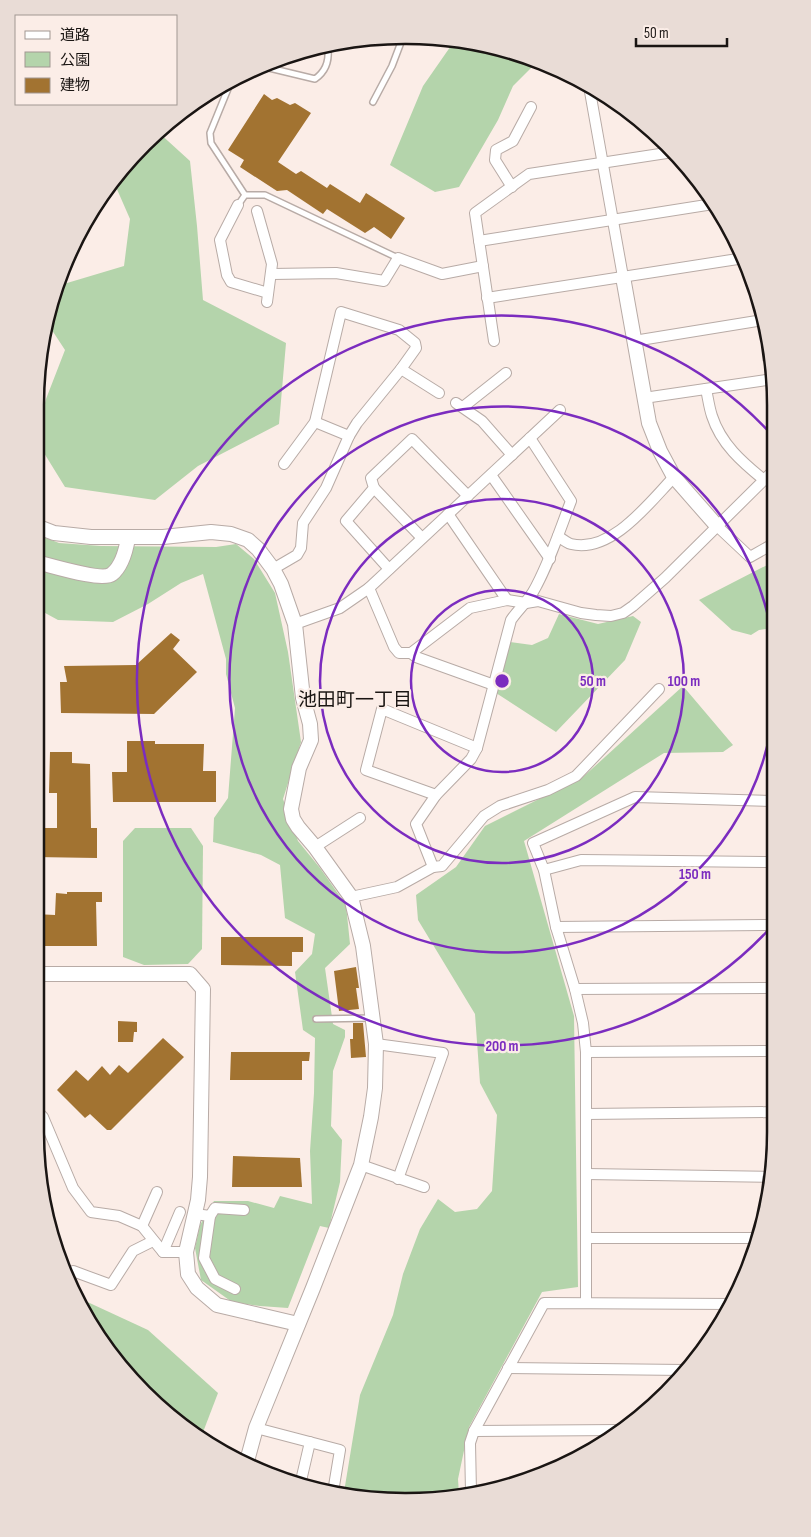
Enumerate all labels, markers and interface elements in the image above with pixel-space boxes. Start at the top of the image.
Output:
legend [15,15,178,105]
scale bar [636,15,727,47]
text: 50 m [644,24,669,43]
text: 道路 [60,26,90,45]
text: 公園 [60,51,90,70]
text: 建物 [60,76,90,95]
centre of rings [493,672,511,690]
text: 50 m [580,672,606,691]
text: 100 m [668,672,700,691]
district label: 池田町一丁目 [298,689,412,712]
text: 150 m [679,865,711,884]
text: 200 m [485,1037,519,1056]

